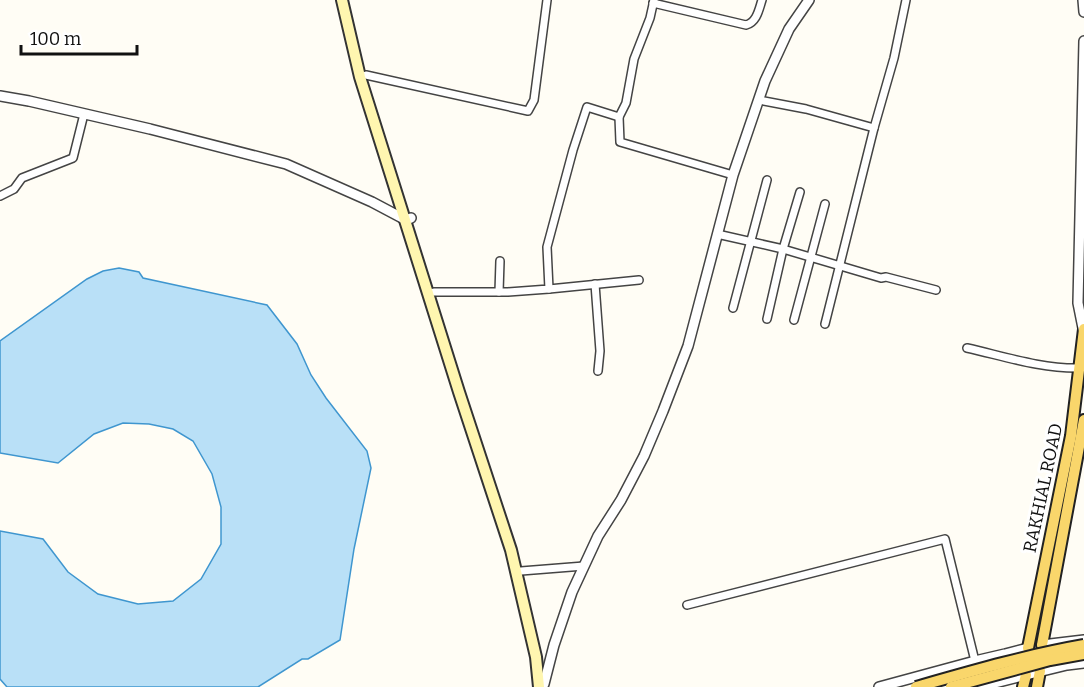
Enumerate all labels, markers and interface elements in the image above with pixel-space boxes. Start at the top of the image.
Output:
scale bar [21,18,136,56]
text: 100 m [30,28,81,50]
street label: RAKHIAL ROAD [1019,421,1067,555]

